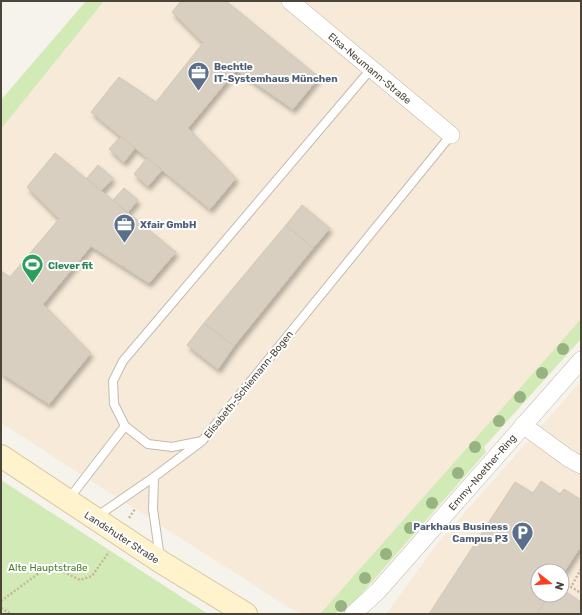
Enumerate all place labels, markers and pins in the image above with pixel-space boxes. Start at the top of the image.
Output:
office icon: Bechtle IT-Systemhaus München [185,59,211,92]
place label: Bechtle IT-Systemhaus München [214,61,338,85]
office icon: Xfair GmbH [112,211,138,244]
place label: Xfair GmbH [140,219,196,231]
sports icon: Clever fit [20,252,46,285]
place label: Clever fit [48,260,93,272]
parking icon: Parkhaus Business Campus P3 [510,519,536,552]
place label: Parkhaus Business Campus P3 [413,521,508,545]

